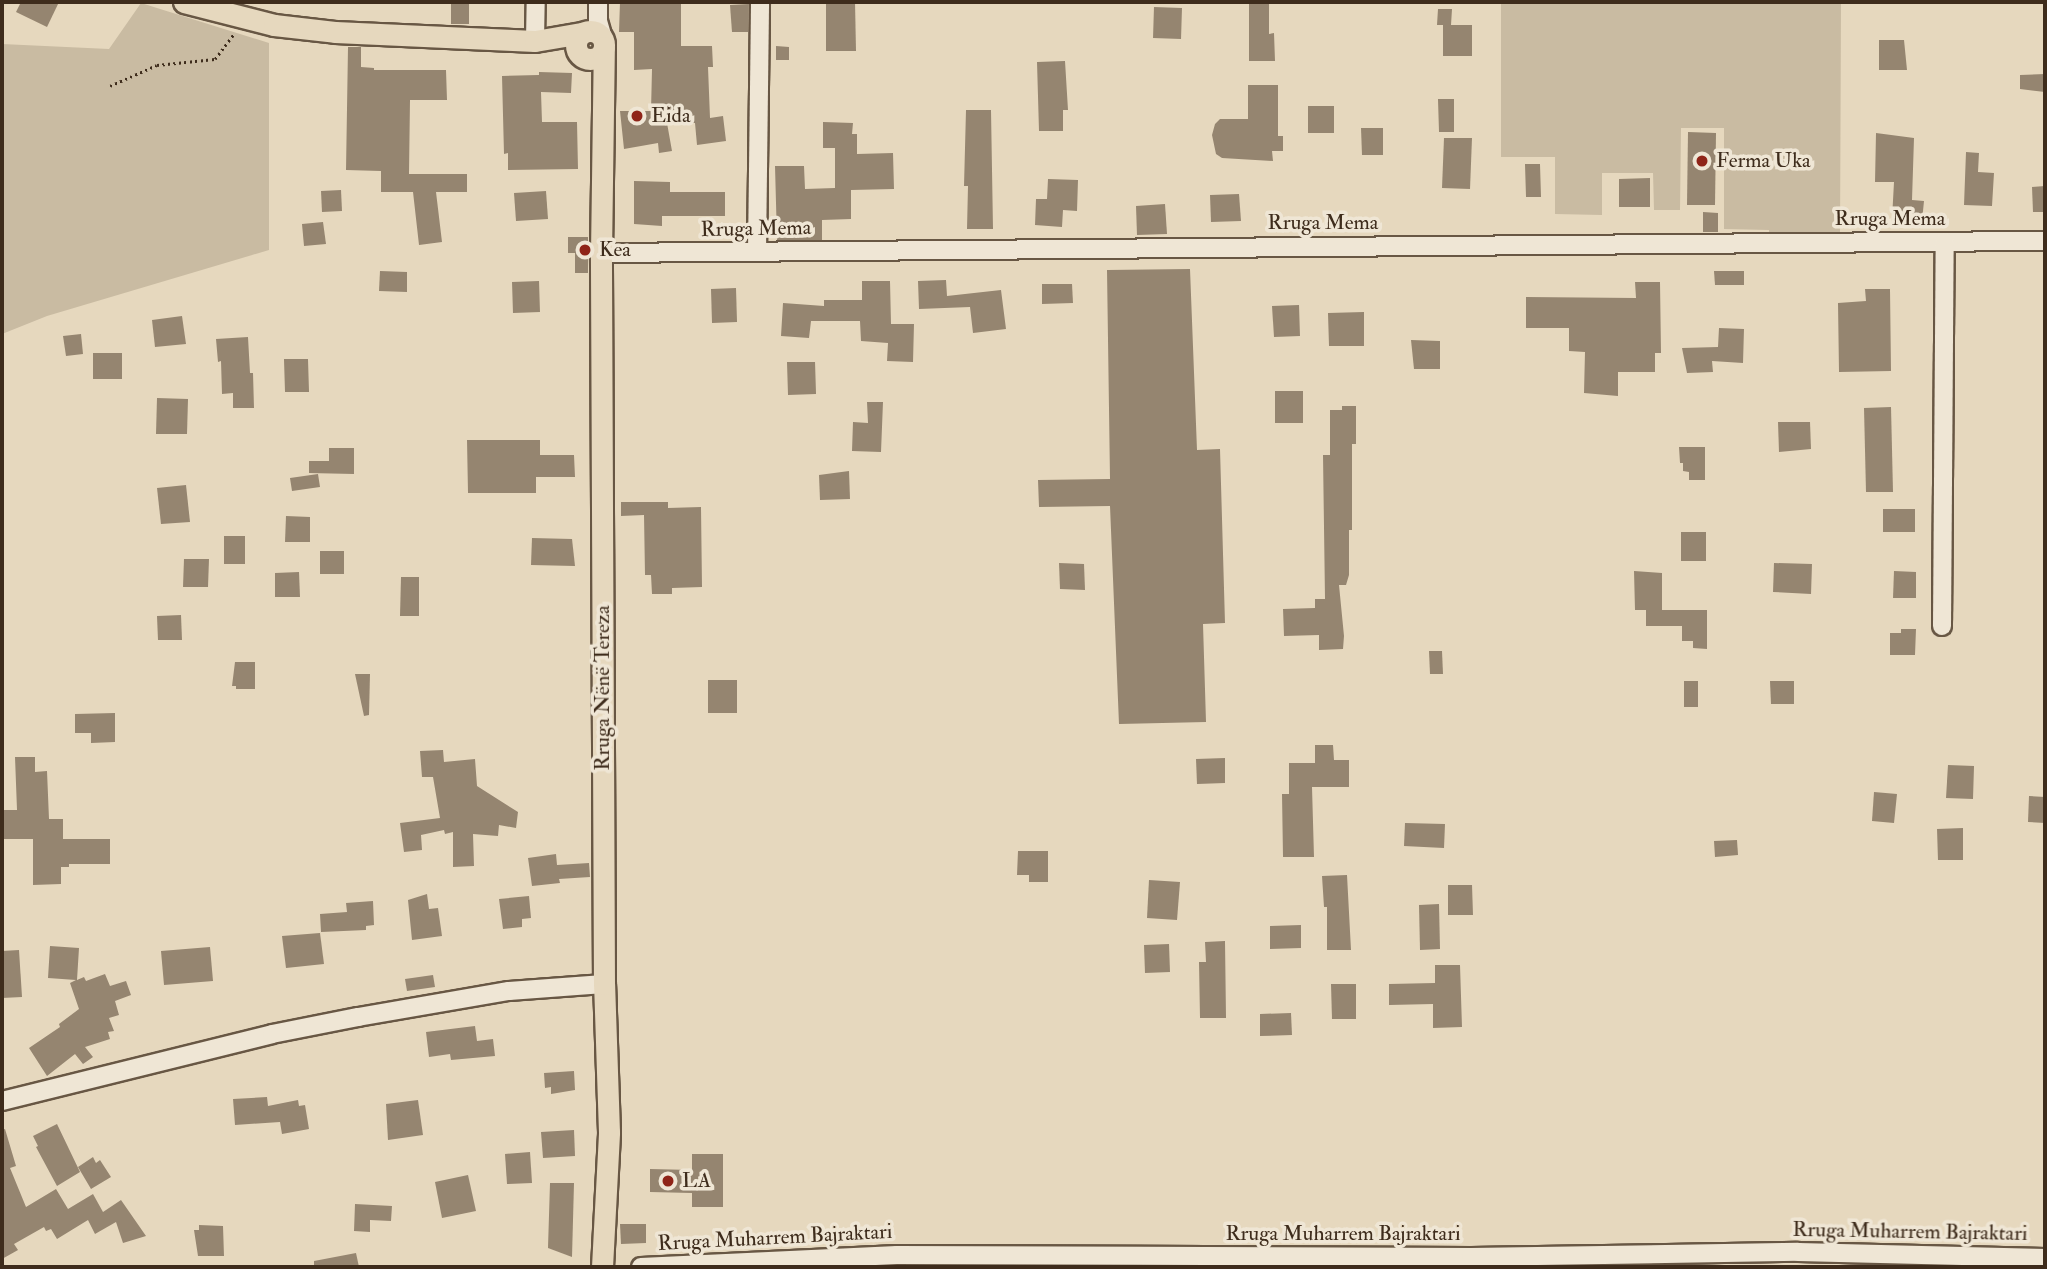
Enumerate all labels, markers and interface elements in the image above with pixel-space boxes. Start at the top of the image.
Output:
place label: Eida [651,103,691,129]
marker: Eida [629,108,645,124]
place label: Ferma Uka [1716,148,1811,174]
marker: Ferma Uka [1694,153,1710,169]
street label: Rruga Mema [1835,206,1945,232]
street label: Rruga Mema [1268,210,1378,236]
street label: Rruga Mema [700,215,812,243]
place label: Kea [599,237,631,263]
marker: Kea [577,242,593,258]
street label: Rruga Nënë Tereza [590,605,616,771]
place label: LA [682,1168,711,1194]
marker: LA [660,1173,676,1189]
street label: Rruga Muharrem Bajraktari [1792,1217,2028,1247]
street label: Rruga Muharrem Bajraktari [657,1219,893,1257]
street label: Rruga Muharrem Bajraktari [1225,1221,1461,1247]

